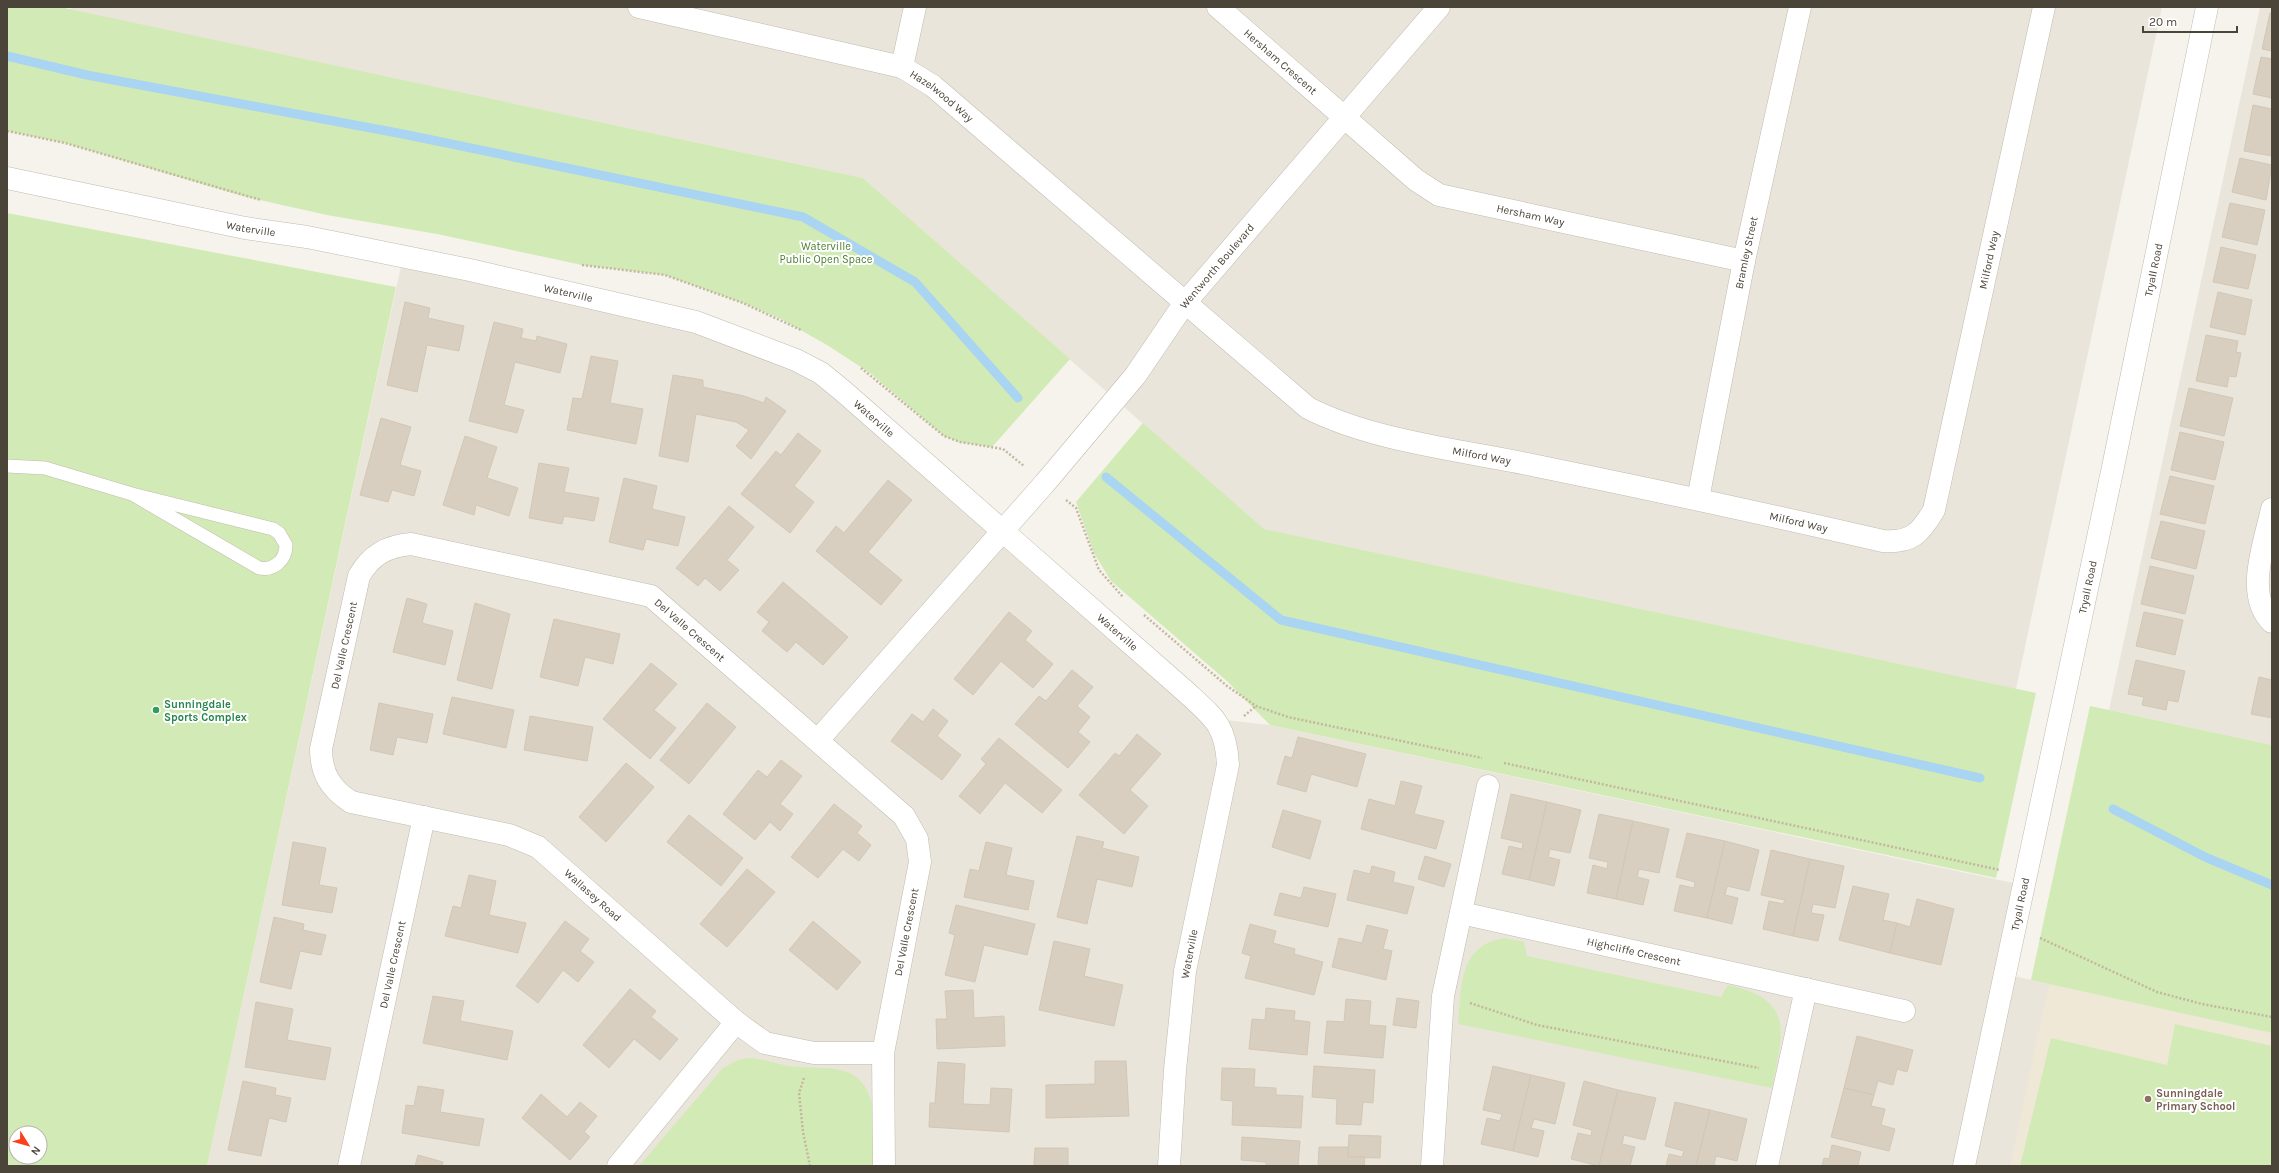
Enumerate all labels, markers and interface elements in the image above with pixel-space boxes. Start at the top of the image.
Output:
scale bar [2143,8,2237,34]
text: 20 m [2149,15,2177,29]
street label: Hersham Crescent [1241,27,1319,97]
street label: Hazelwood Way [907,67,976,125]
street label: Hersham Way [1495,202,1566,229]
street label: Bramley Street [1733,215,1761,290]
street label: Waterville [225,218,277,239]
street label: Wentworth Boulevard [1177,221,1257,311]
street label: Milford Way [1977,230,2002,290]
park label: Waterville Public Open Space [780,240,873,266]
street label: Tryall Road [2142,242,2166,298]
street label: Waterville [542,281,594,305]
street label: Waterville [851,397,897,440]
street label: Milford Way [1451,444,1512,468]
street label: Milford Way [1768,510,1829,535]
street label: Tryall Road [2076,559,2100,615]
street label: Del Valle Crescent [652,596,728,664]
street label: Del Valle Crescent [328,600,360,690]
street label: Waterville [1094,611,1141,654]
place label: Sunningdale Sports Complex [164,698,247,724]
marker: Sunningdale Sports Complex [151,705,161,715]
street label: Wallasey Road [561,866,624,924]
street label: Tryall Road [2008,876,2032,932]
street label: Del Valle Crescent [892,887,921,977]
street label: Del Valle Crescent [377,920,409,1010]
street label: Waterville [1178,928,1201,980]
street label: Highcliffe Crescent [1586,935,1682,968]
place label: Sunningdale Primary School [2156,1087,2235,1113]
marker: Sunningdale Primary School [2143,1094,2153,1104]
north arrow [8,1125,48,1165]
text: N [28,1144,43,1158]

